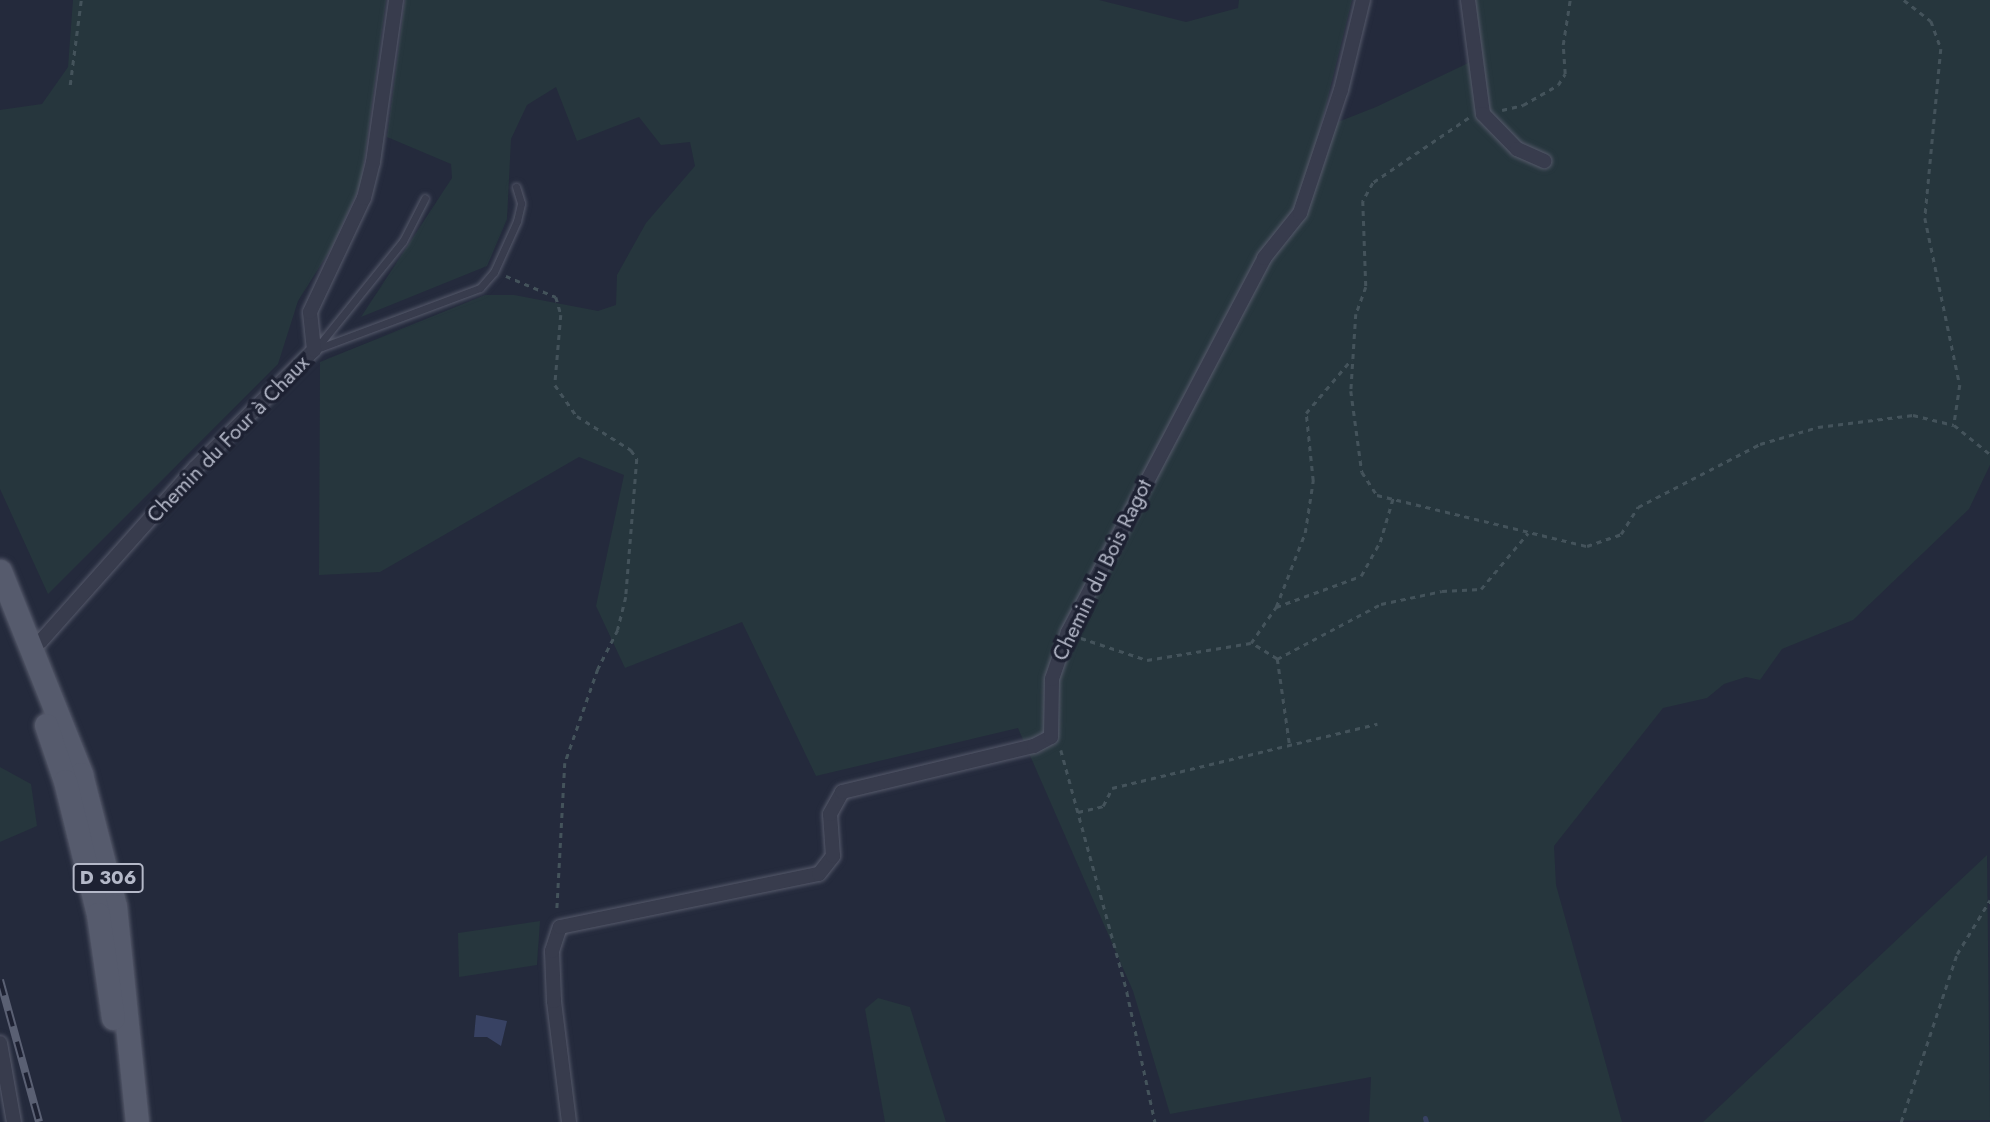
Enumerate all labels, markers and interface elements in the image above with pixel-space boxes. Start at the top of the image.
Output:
street label: Chemin du Four à Chaux [142,350,314,528]
street label: Chemin du Bois Ragot [1047,475,1157,665]
road number: D 306 [71,862,145,894]

